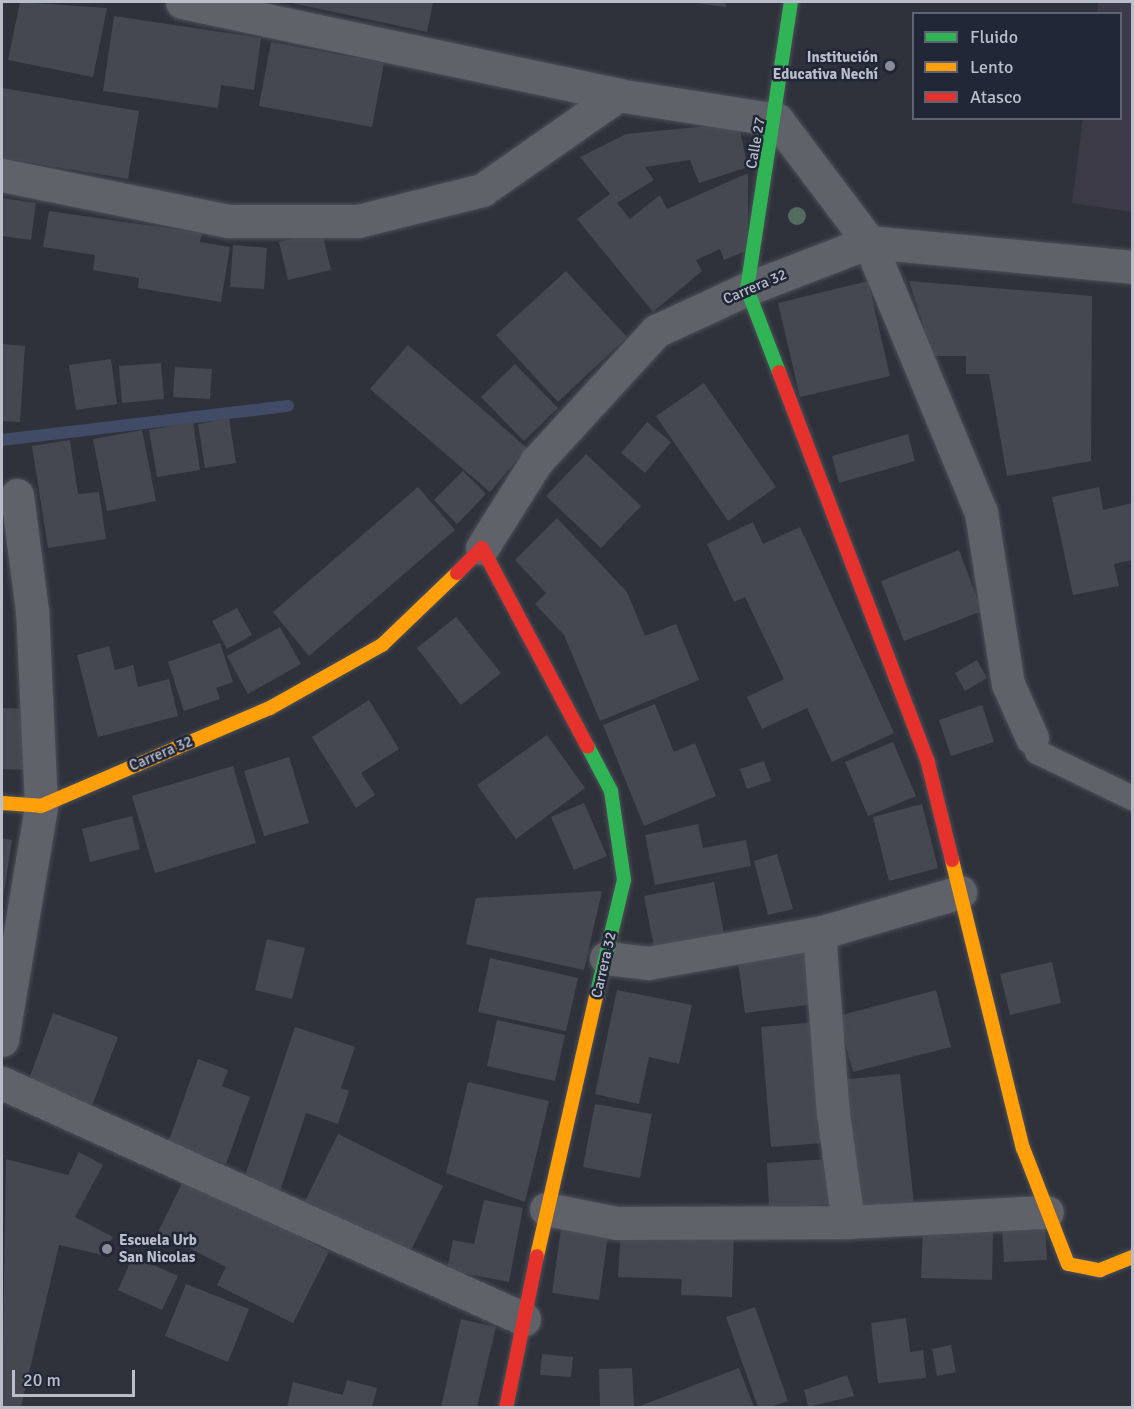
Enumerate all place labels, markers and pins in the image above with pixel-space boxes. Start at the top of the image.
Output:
place label: Institución Educativa Nechí [773,48,878,83]
marker: Institución Educativa Nechí [883,59,897,73]
place label: Escuela Urb San Nicolas [119,1231,197,1266]
marker: Escuela Urb San Nicolas [100,1242,114,1256]

